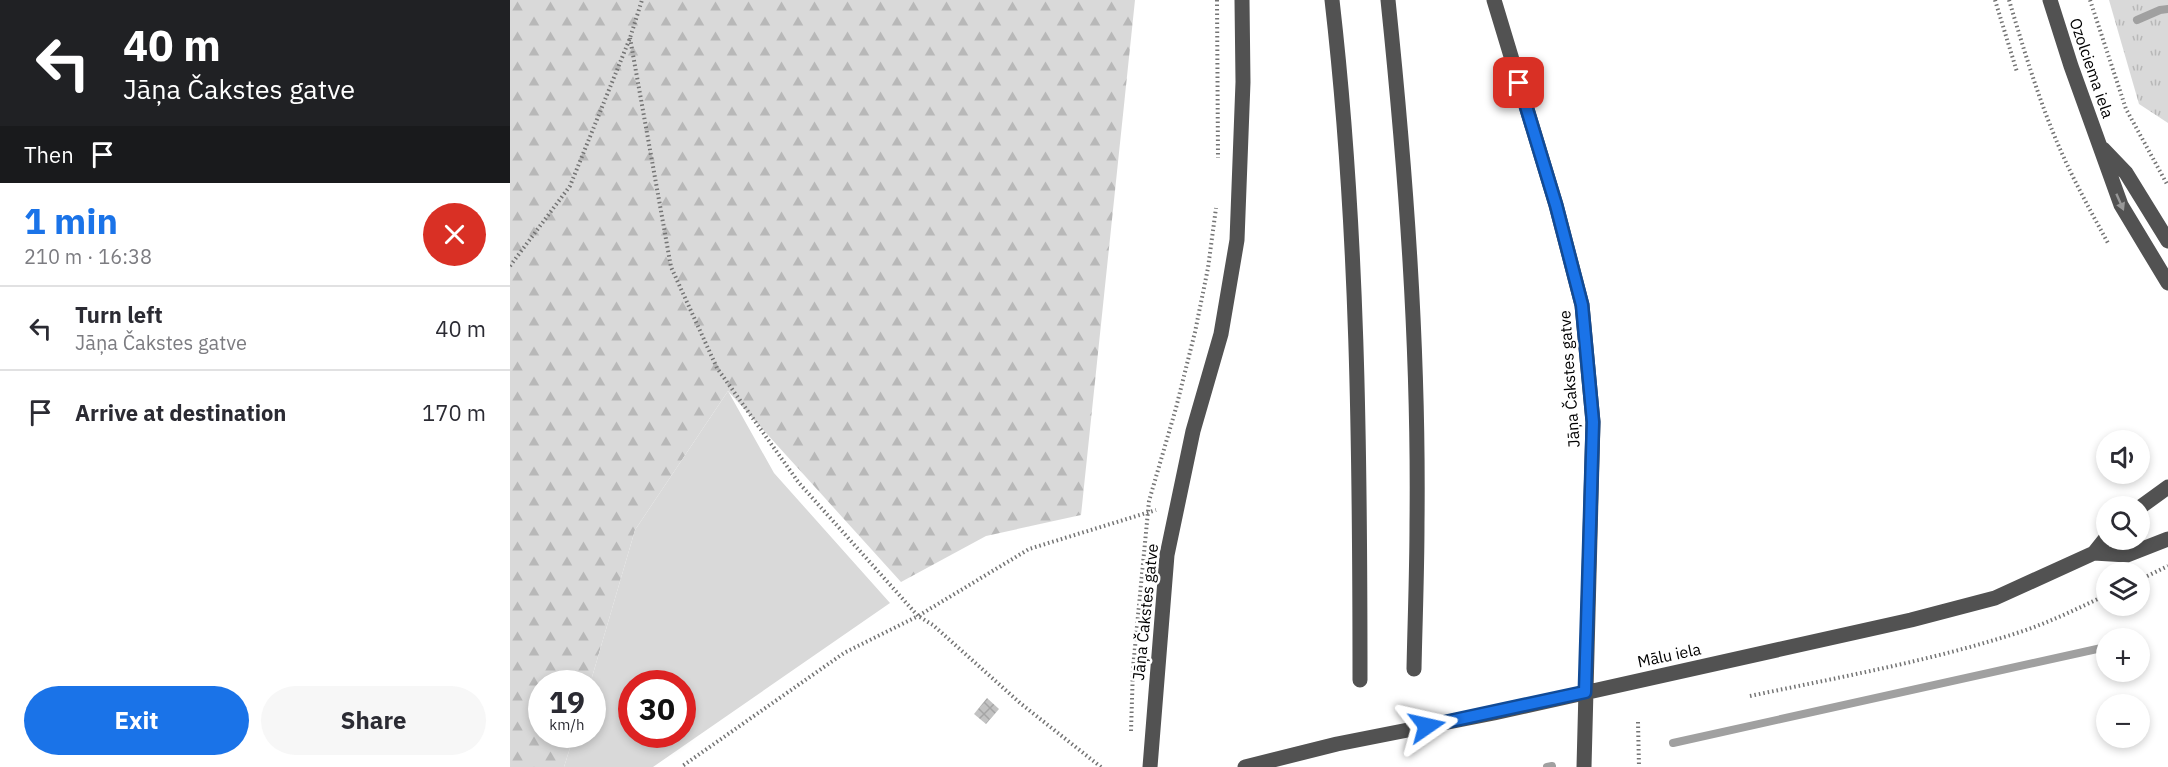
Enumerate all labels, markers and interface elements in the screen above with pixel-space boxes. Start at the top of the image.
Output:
street label: Ozolciema iela [2065,15,2119,121]
text: 40 m [123,18,221,73]
icon: left [24,24,102,102]
pin [1493,57,1544,108]
icon: arrive [1502,66,1535,99]
text: Jāņa Čakstes gatve [123,71,355,106]
icon: arrive [86,138,119,171]
text: Then [24,140,74,169]
one-way arrow [2116,194,2125,211]
text: 1 min [24,197,118,244]
button: close [423,203,486,266]
text: 210 m · 16:38 [24,243,152,270]
text: Turn left [75,300,163,329]
street label: Jāņa Čakstes gatve [1553,309,1585,448]
icon: left [24,312,57,345]
text: 40 m [435,314,486,343]
text: Jāņa Čakstes gatve [75,329,247,356]
icon: arrive [24,396,57,429]
text: Arrive at destination [75,398,286,427]
text: 170 m [422,398,486,427]
map controls [2096,430,2150,748]
button: sound [2096,430,2150,484]
button: search [2096,496,2150,550]
street label: Jāņa Čakstes gatve [1127,542,1163,682]
button: layers [2096,562,2150,616]
button: + [2096,628,2150,682]
street label: Mālu iela [1635,638,1703,671]
speed limit sign: 30 [618,670,696,748]
text: 19 [549,682,585,721]
button: Exit [24,686,249,755]
button: Share [261,686,486,755]
position arrow [1395,694,1459,758]
button: − [2096,694,2150,748]
text: km/h [549,715,585,734]

